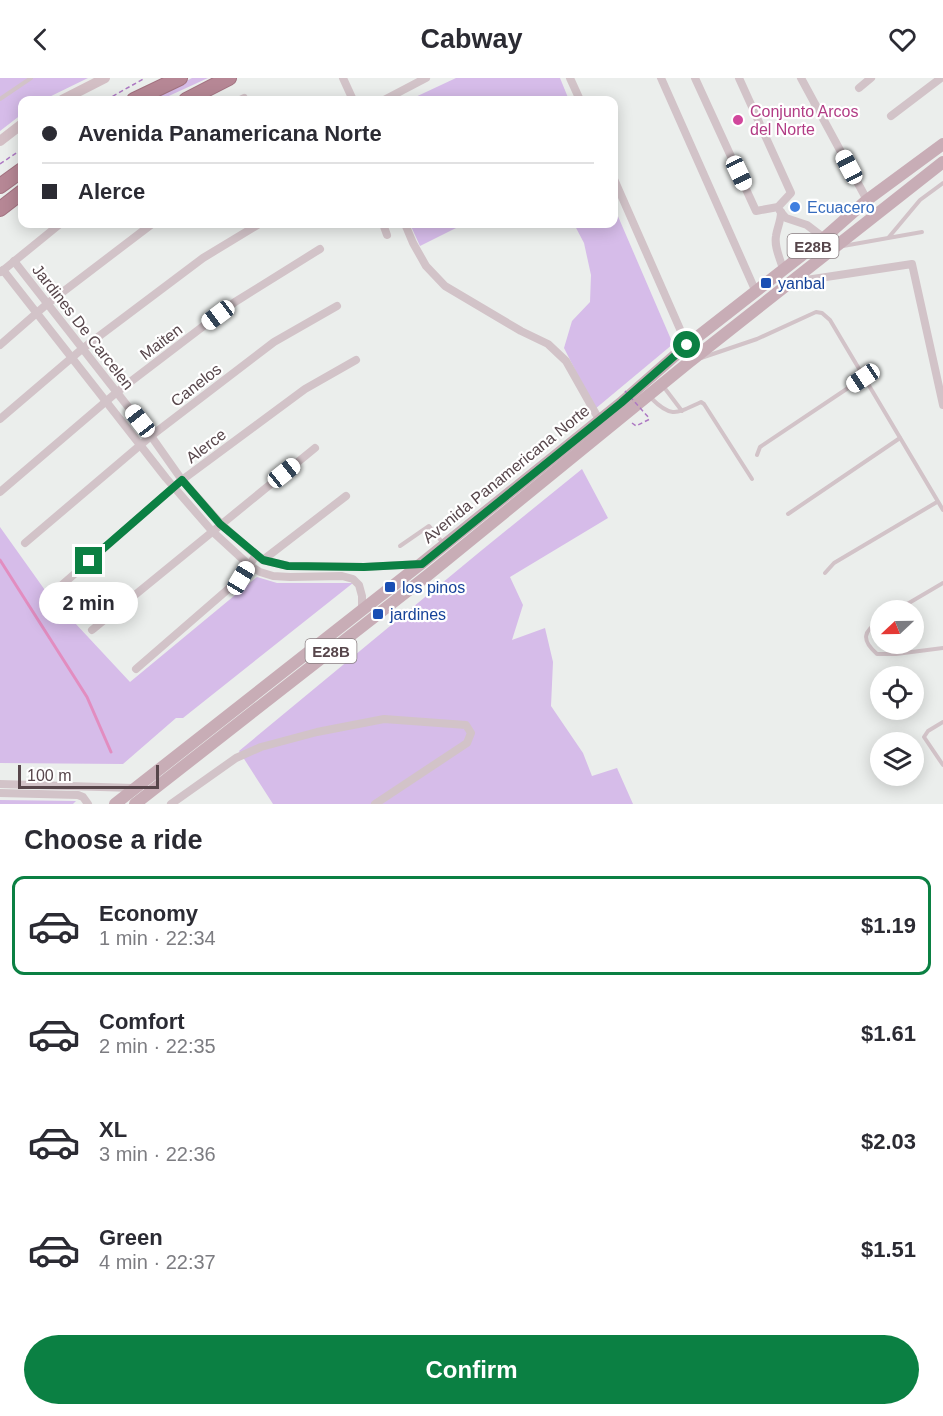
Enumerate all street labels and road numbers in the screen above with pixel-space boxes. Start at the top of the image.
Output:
road number: E28B [788,234,838,258]
street label: Jardines De Carcelen [29,261,137,393]
street label: Maiten [137,321,185,363]
street label: Canelos [168,360,224,410]
street label: Avenida Panamericana Norte [420,402,593,546]
street label: Alerce [183,426,229,466]
road number: E28B [306,639,356,663]

